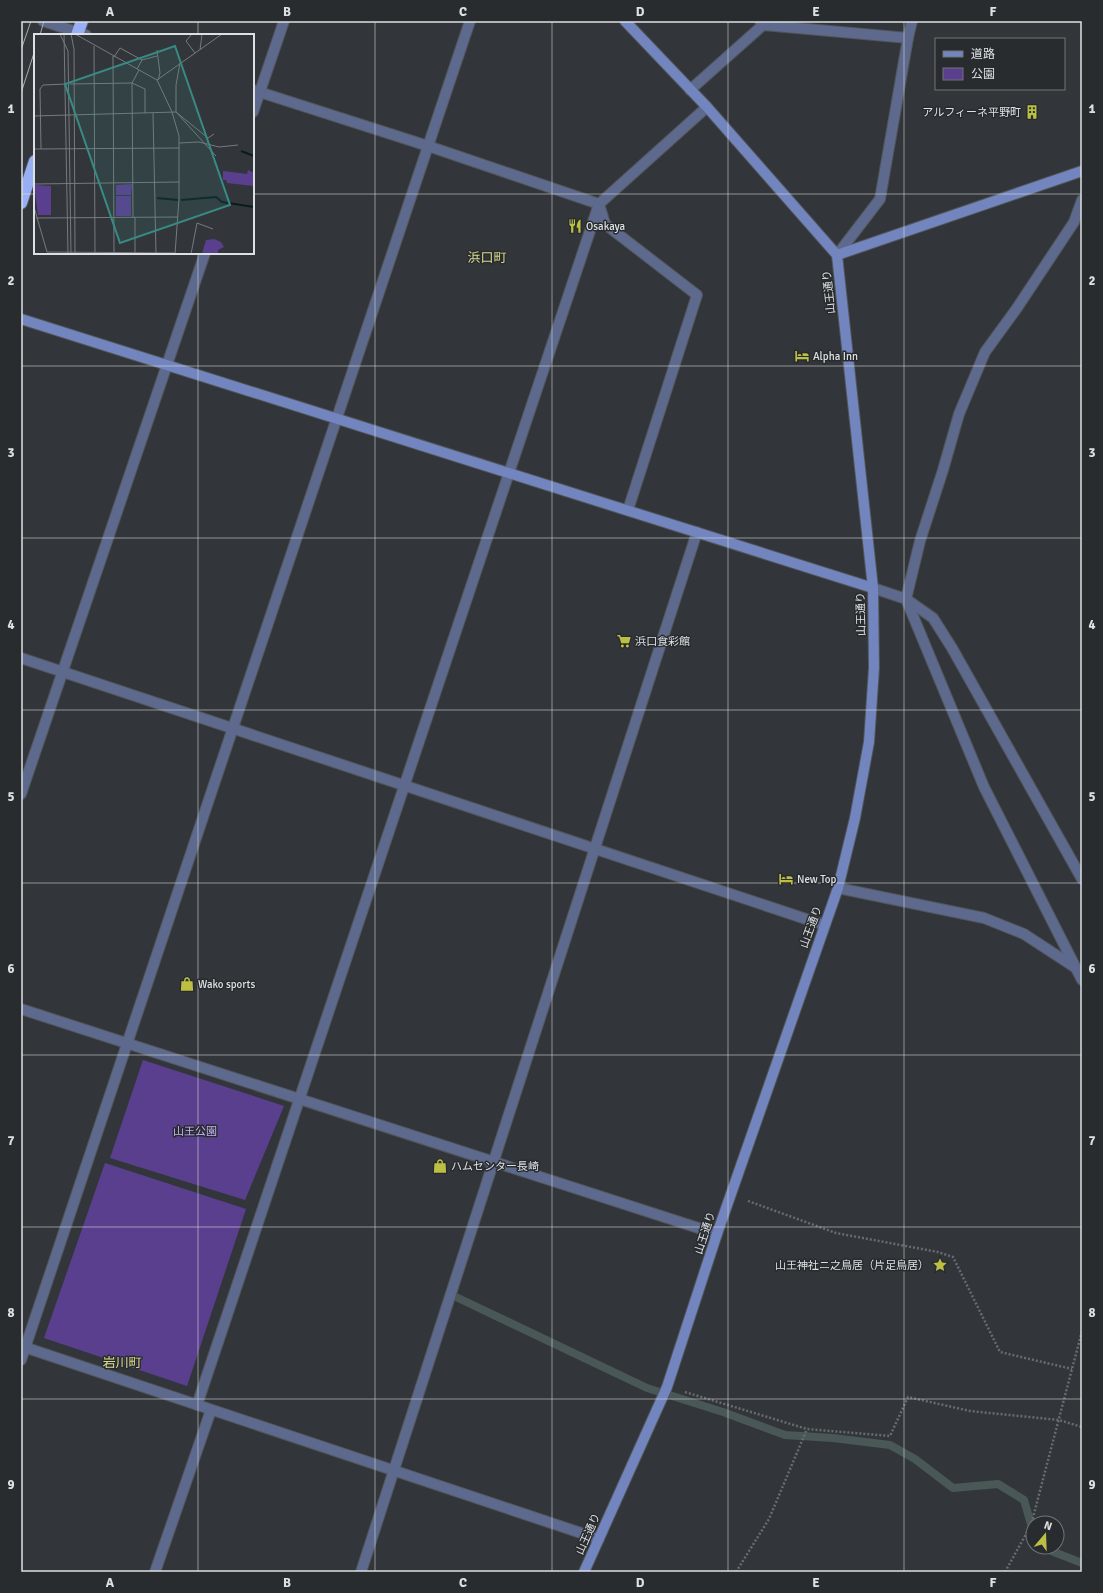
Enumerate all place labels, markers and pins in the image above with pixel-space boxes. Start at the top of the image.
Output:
building icon: アルフィーネ平野町 [1024,104,1040,120]
place label: アルフィーネ平野町 [922,106,1021,119]
restaurant icon: Osakaya [567,218,583,234]
place label: Osakaya [586,220,626,233]
hotel icon: Alpha Inn [794,348,810,364]
place label: Alpha Inn [813,350,858,363]
supermarket icon: 浜口食彩館 [616,633,632,649]
place label: 浜口食彩館 [635,635,690,648]
hotel icon: New Top [778,871,794,887]
place label: New Top [797,873,836,886]
shop icon: Wako sports [179,976,195,992]
place label: Wako sports [198,978,255,991]
shop icon: ハムセンター長崎 [432,1158,448,1174]
place label: ハムセンター長崎 [451,1160,539,1173]
place icon: 山王神社ニ之鳥居（片足鳥居） [932,1257,948,1273]
place label: 山王神社ニ之鳥居（片足鳥居） [775,1259,929,1272]

